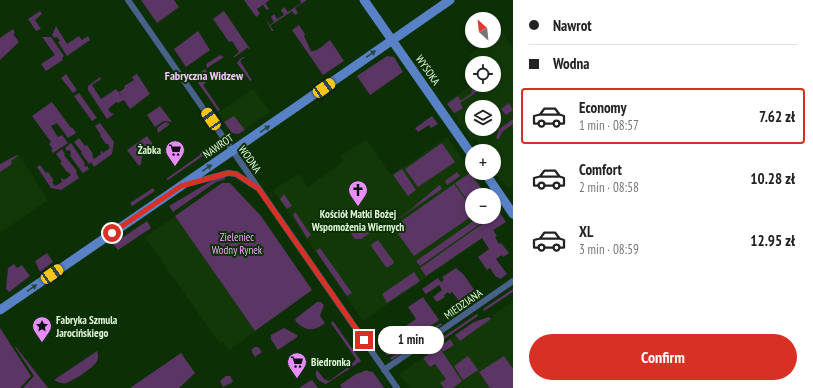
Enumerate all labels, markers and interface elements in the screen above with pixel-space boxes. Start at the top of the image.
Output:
north arrow [465,12,501,48]
map controls [465,12,501,224]
text: Nawrot [553,16,592,35]
one-way arrow [366,50,376,58]
street label: WYSOKA [413,52,444,88]
text: Wodna [553,54,589,73]
button: locate [465,56,501,92]
district label: Fabryczna Widzew [165,68,244,83]
car [311,76,337,100]
icon: car [531,98,567,134]
text: Economy [579,98,627,117]
button: layers [465,100,501,136]
car [199,106,223,132]
text: 7.62 zł [759,107,795,126]
text: 1 min · 08:57 [579,117,639,134]
one-way arrow [259,125,270,133]
street label: NAWROT [200,131,236,161]
supermarket icon: Żabka [164,139,186,167]
place label: Żabka [138,143,161,157]
street label: WODNA [236,143,265,176]
button: + [465,144,501,180]
icon: car [531,160,567,196]
text: Comfort [579,160,622,179]
one-way arrow [202,164,212,172]
text: 10.28 zł [750,169,795,188]
church icon: Kościół Matki Bożej Wspomożenia Wiernych [347,179,369,207]
text: 2 min · 08:58 [579,179,639,196]
button: − [465,188,501,224]
place label: Kościół Matki Bożej Wspomożenia Wiernych [311,207,404,234]
icon: car [531,222,567,258]
text: XL [579,222,593,241]
route start [103,224,121,242]
park label: Zieleniec Wodny Rynek [212,230,263,257]
text: 12.95 zł [750,231,795,250]
text: 3 min · 08:59 [579,241,639,258]
car [39,262,65,286]
one-way arrow [27,284,37,292]
street label: MIEDZIANA [441,285,486,322]
place label: Fabryka Szmula Jarocińskiego [55,313,118,340]
place icon: Fabryka Szmula Jarocińskiego [31,315,53,343]
callout: 1 min [378,326,444,354]
route end [355,331,373,349]
text: 1 min [398,331,424,348]
button: Confirm [529,334,797,380]
supermarket icon: Biedronka [286,351,308,379]
place label: Biedronka [311,355,351,369]

